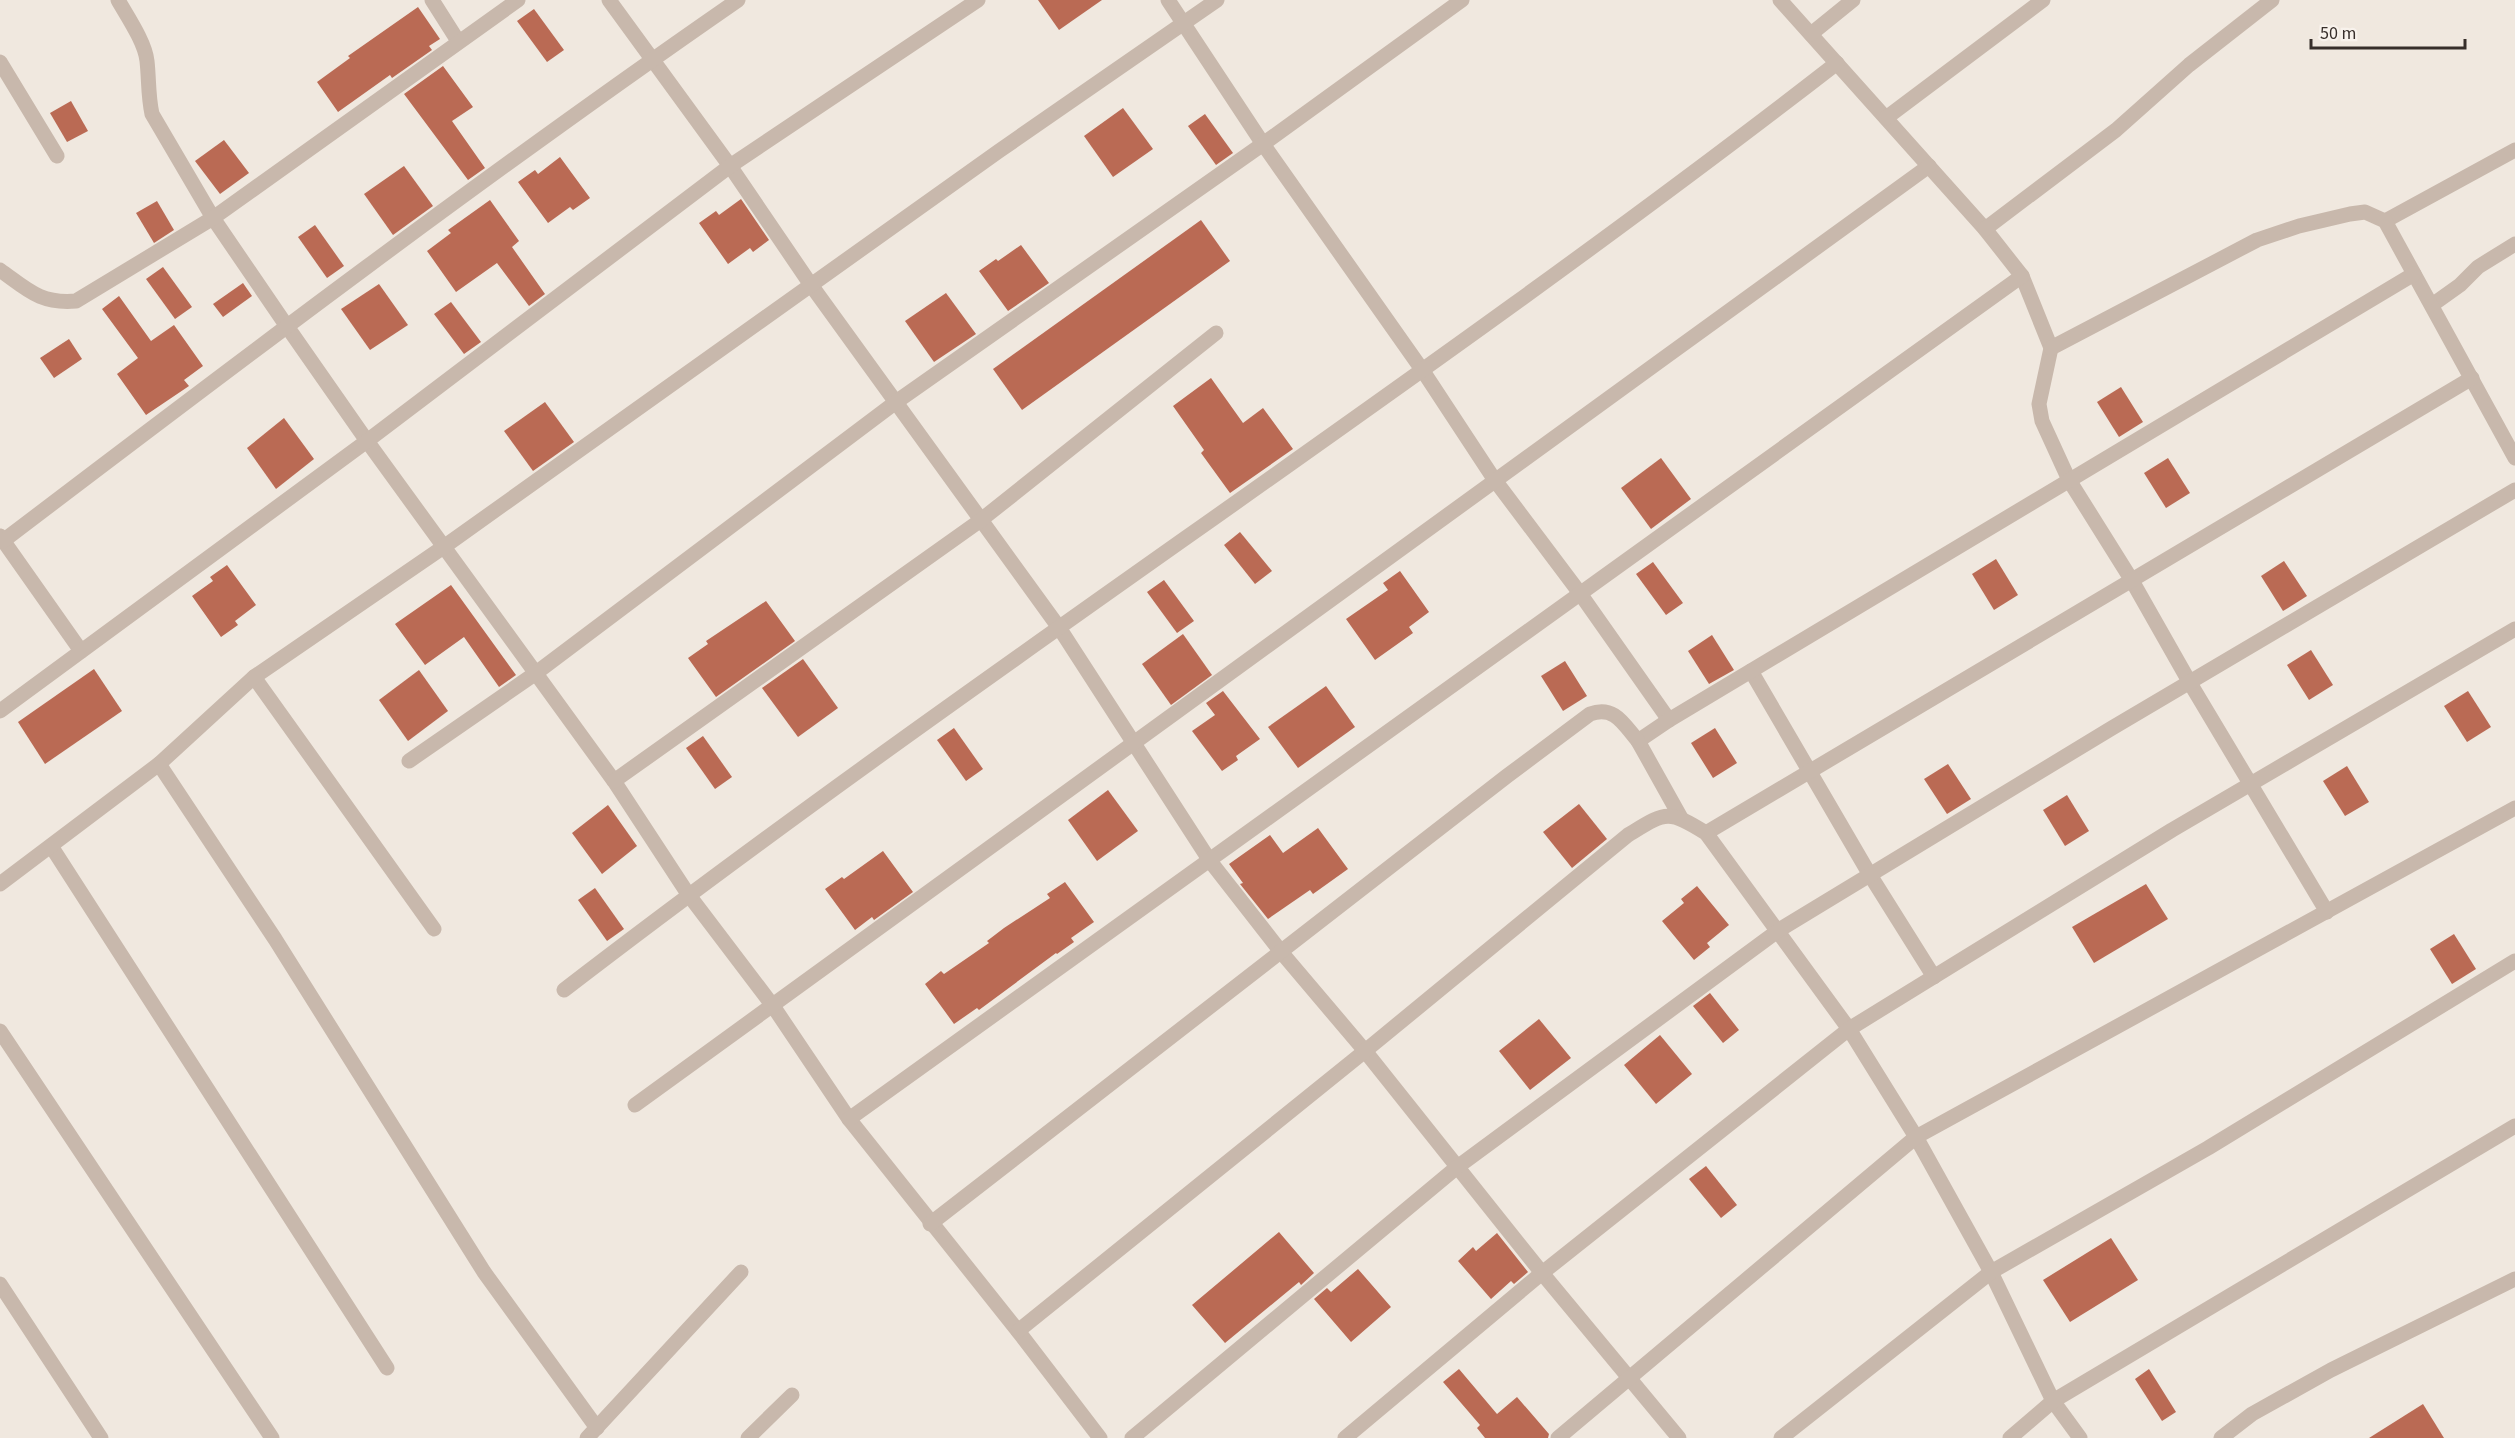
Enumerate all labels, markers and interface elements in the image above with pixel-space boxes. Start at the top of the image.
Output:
scale bar [2311,12,2466,50]
text: 50 m [2320,21,2356,46]

